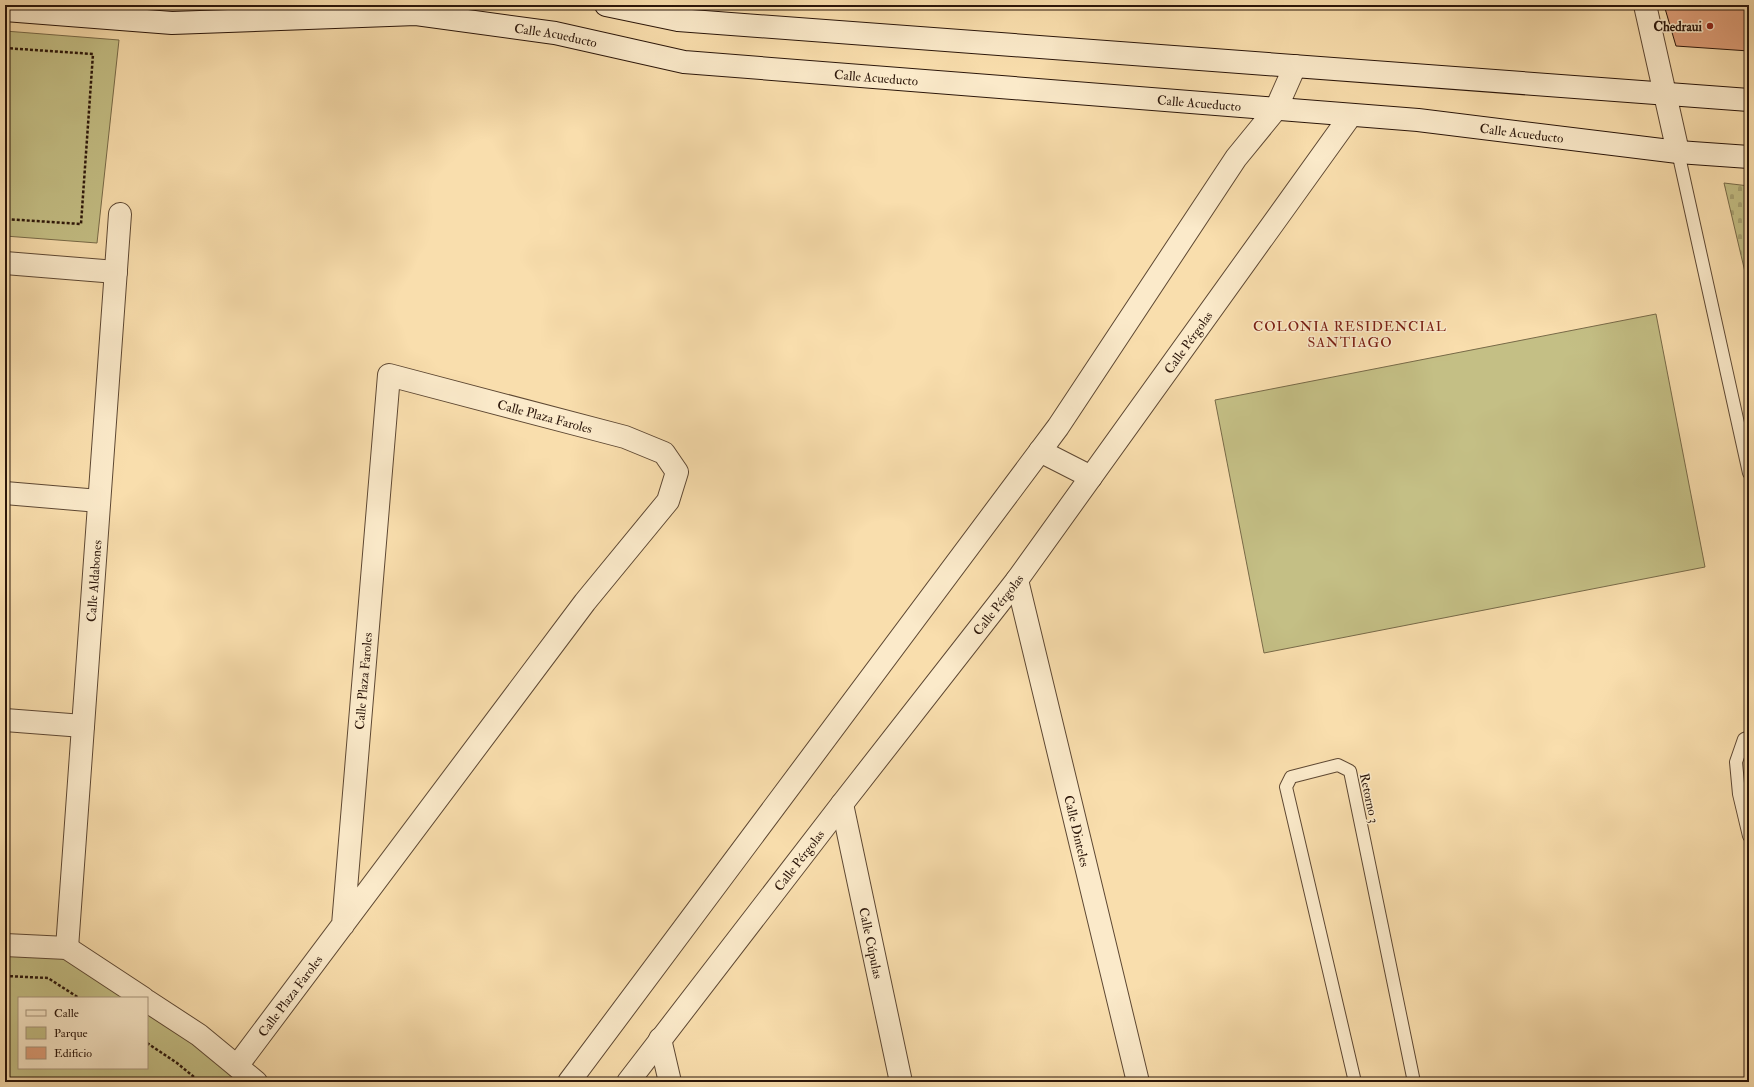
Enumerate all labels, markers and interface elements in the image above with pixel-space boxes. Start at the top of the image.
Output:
place label: Chedraui [1653,19,1703,35]
street label: Calle Acueducto [513,21,599,51]
marker: Chedraui [1705,21,1715,31]
street label: Calle Acueducto [834,67,919,89]
street label: Calle Acueducto [1157,92,1242,115]
street label: Calle Acueducto [1479,121,1564,147]
street label: Calle Pérgolas [1161,308,1217,377]
district label: COLONIA RESIDENCIAL SANTIAGO [1253,318,1447,351]
street label: Calle Plaza Faroles [496,397,594,437]
street label: Calle Aldabones [84,539,105,623]
street label: Calle Pérgolas [970,571,1028,639]
street label: Calle Plaza Faroles [352,631,376,730]
street label: Retorno 3 [1356,772,1382,825]
street label: Calle Dinteles [1060,794,1093,869]
street label: Calle Pérgolas [771,827,828,895]
street label: Calle Cúpulas [855,906,886,981]
street label: Calle Plaza Faroles [255,952,327,1040]
legend [18,997,148,1069]
text: Calle [54,1006,79,1021]
text: Parque [54,1026,88,1041]
text: Edificio [54,1046,92,1061]

